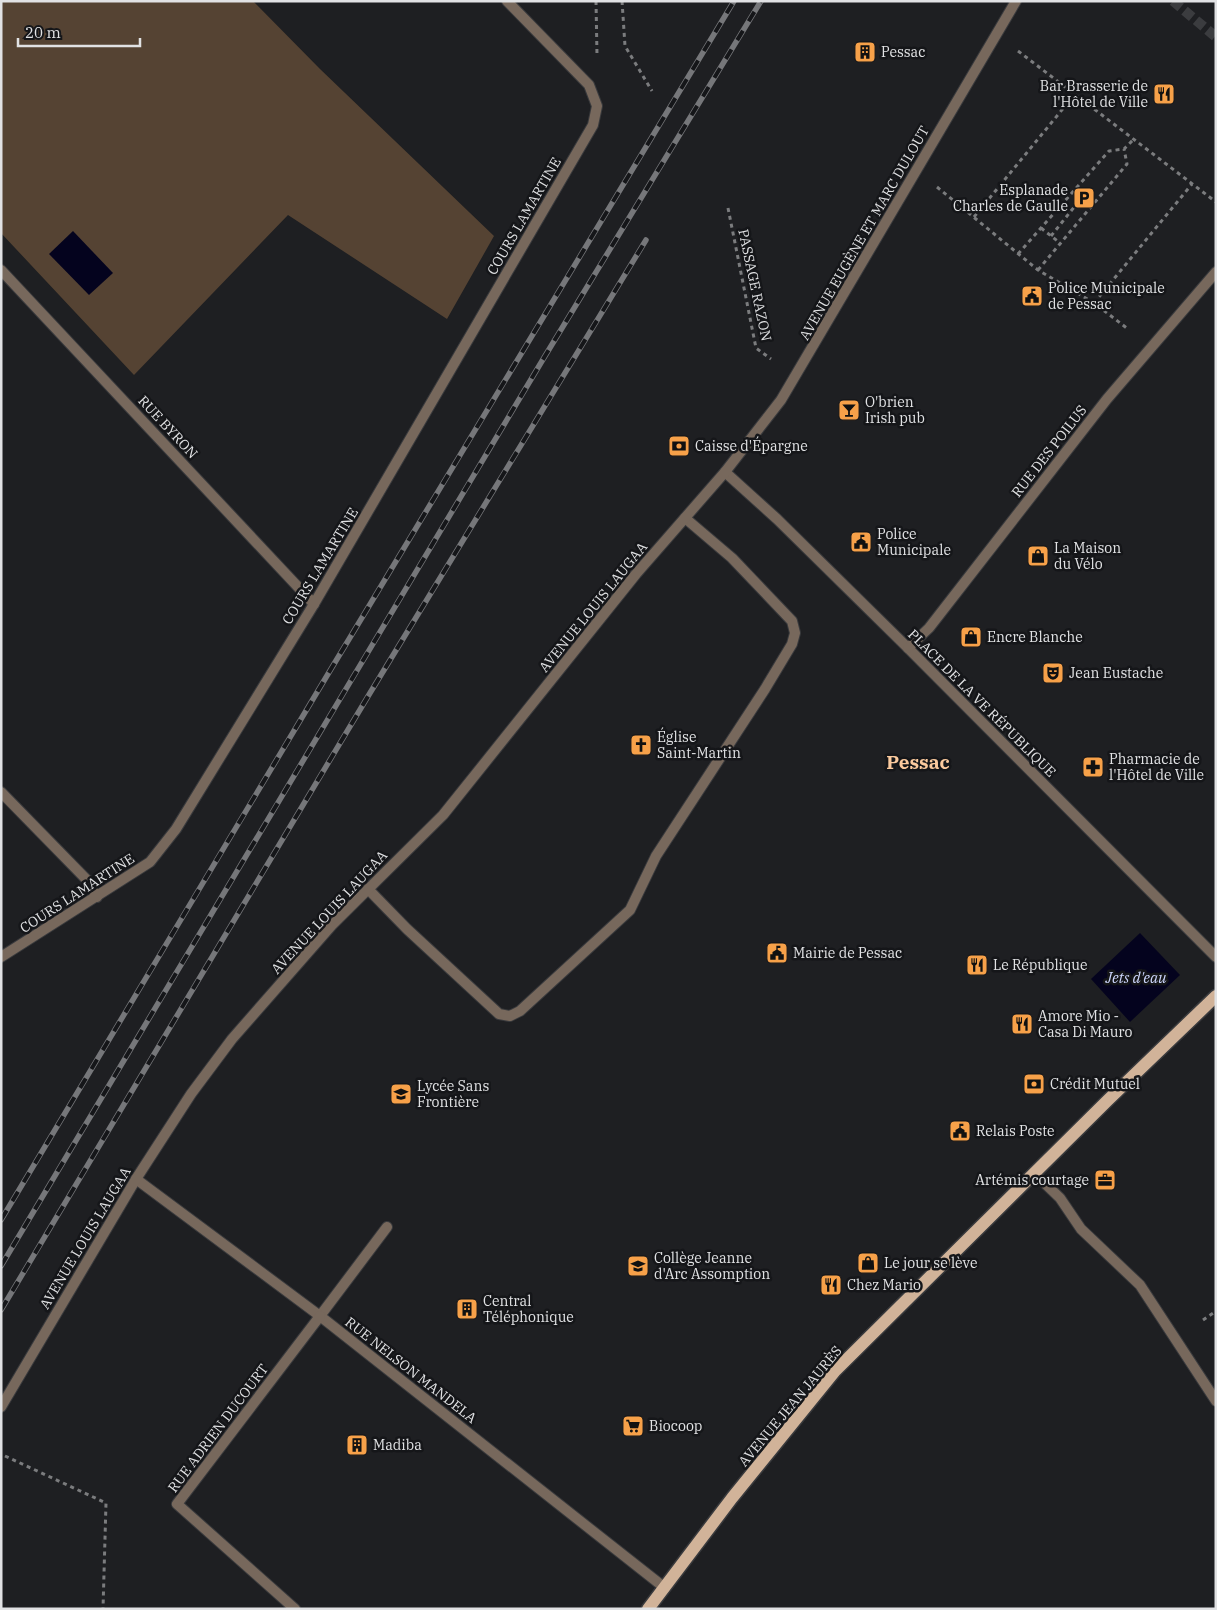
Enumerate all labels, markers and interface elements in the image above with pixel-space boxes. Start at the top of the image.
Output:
scale bar [18,15,140,47]
text: 20 m [25,23,61,42]
building icon: Pessac [853,40,877,64]
place label: Pessac [881,43,925,61]
place label: Bar Brasserie de l'Hôtel de Ville [1040,77,1148,111]
restaurant icon: Bar Brasserie de l'Hôtel de Ville [1152,82,1176,106]
street label: AVENUE EUGÈNE ET MARC DULOUT [794,122,933,343]
street label: COURS LAMARTINE [483,154,565,278]
place label: Esplanade Charles de Gaulle [953,181,1068,215]
parking icon: Esplanade Charles de Gaulle [1072,186,1096,210]
street label: PASSAGE RAZON [734,227,776,343]
place label: Police Municipale de Pessac [1048,279,1165,313]
public building icon: Police Municipale de Pessac [1020,284,1044,308]
street label: RUE BYRON [134,392,202,462]
place label: O'brien Irish pub [865,393,925,427]
bar icon: O'brien Irish pub [837,398,861,422]
street label: RUE DES POILUS [1007,401,1091,501]
bank icon: Caisse d'Épargne [667,434,691,458]
place label: Caisse d'Épargne [695,436,808,455]
street label: COURS LAMARTINE [278,504,362,628]
place label: Police Municipale [877,525,951,559]
public building icon: Police Municipale [849,530,873,554]
street label: AVENUE LOUIS LAUGAA [535,538,651,676]
place label: La Maison du Vélo [1054,539,1121,573]
shop icon: La Maison du Vélo [1026,544,1050,568]
street label: PLACE DE LA VE RÉPUBLIQUE [904,625,1060,781]
shop icon: Encre Blanche [959,625,983,649]
place label: Encre Blanche [987,628,1083,646]
theatre icon: Jean Eustache [1041,661,1065,685]
place label: Jean Eustache [1069,664,1163,682]
place label: Église Saint-Martin [657,727,741,762]
church icon: Église Saint-Martin [629,733,653,757]
district label: Pessac [886,750,950,774]
place label: Pharmacie de l'Hôtel de Ville [1109,750,1204,784]
pharmacy icon: Pharmacie de l'Hôtel de Ville [1081,755,1105,779]
street label: AVENUE LOUIS LAUGAA [267,846,391,978]
street label: COURS LAMARTINE [16,849,138,937]
public building icon: Mairie de Pessac [765,941,789,965]
place label: Mairie de Pessac [793,944,902,962]
restaurant icon: Le République [965,953,989,977]
place label: Le République [993,956,1088,974]
water label: Jets d'eau [1104,968,1167,987]
place label: Amore Mio - Casa Di Mauro [1038,1007,1133,1041]
restaurant icon: Amore Mio - Casa Di Mauro [1010,1012,1034,1036]
bank icon: Crédit Mutuel [1022,1072,1046,1096]
place label: Crédit Mutuel [1050,1075,1140,1093]
place label: Lycée Sans Frontière [417,1077,489,1111]
school or university icon: Lycée Sans Frontière [389,1082,413,1106]
public building icon: Relais Poste [948,1119,972,1143]
place label: Relais Poste [976,1122,1055,1140]
street label: AVENUE LOUIS LAUGAA [35,1163,135,1312]
office icon: Artémis courtage [1093,1168,1117,1192]
place label: Artémis courtage [975,1171,1089,1189]
place label: Collège Jeanne d'Arc Assomption [654,1249,770,1283]
shop icon: Le jour se lève [856,1251,880,1275]
school or university icon: Collège Jeanne d'Arc Assomption [626,1254,650,1278]
place label: Le jour se lève [884,1254,977,1272]
restaurant icon: Chez Mario [819,1273,843,1297]
place label: Chez Mario [847,1276,921,1294]
place label: Central Téléphonique [483,1292,574,1326]
building icon: Central Téléphonique [455,1297,479,1321]
street label: RUE NELSON MANDELA [342,1313,481,1427]
street label: AVENUE JEAN JAURÈS [734,1341,846,1470]
street label: RUE ADRIEN DUCOURT [164,1360,272,1496]
supermarket icon: Biocoop [621,1414,645,1438]
place label: Biocoop [649,1417,702,1435]
building icon: Madiba [345,1433,369,1457]
place label: Madiba [373,1436,422,1454]

